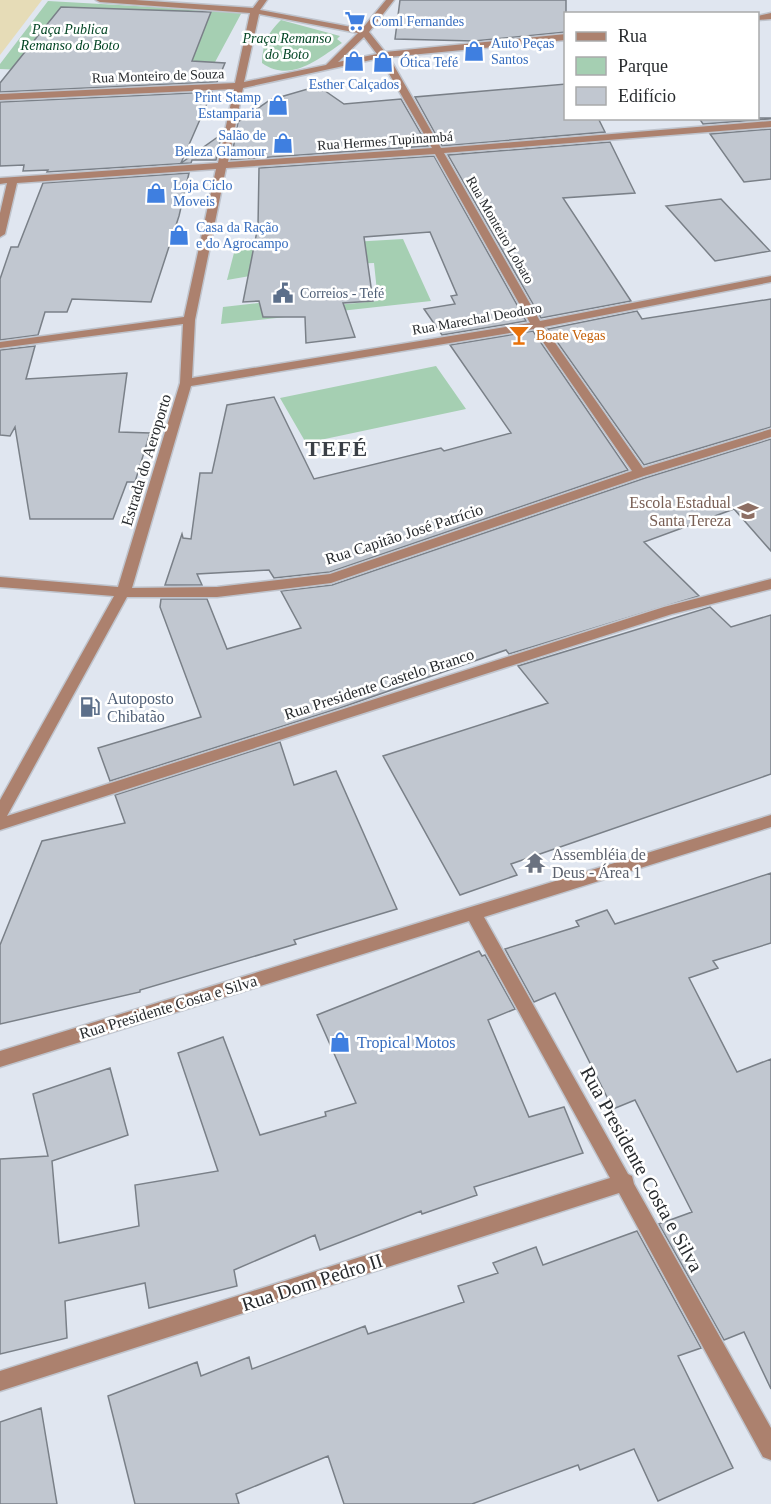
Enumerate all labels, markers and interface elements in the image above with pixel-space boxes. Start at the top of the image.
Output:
supermarket icon: Coml Fernandes [343,9,367,33]
legend [564,12,759,120]
place label: Coml Fernandes [372,14,464,29]
park label: Paça Publica Remanso do Boto [20,22,119,53]
text: Rua [618,26,647,46]
park label: Praça Remanso do Boto [241,31,332,62]
place label: Auto Peças Santos [491,36,554,67]
shop icon: Auto Peças Santos [462,39,486,63]
shop icon: Esther Calçados [342,49,366,73]
shop icon: Ótica Tefé [371,50,395,74]
place label: Ótica Tefé [400,54,458,70]
text: Parque [618,56,668,76]
street label: Rua Monteiro de Souza [91,66,225,86]
place label: Esther Calçados [309,77,399,92]
text: Edifício [618,86,676,106]
place label: Print Stamp Estamparia [194,90,262,121]
shop icon: Print Stamp Estamparia [266,93,290,117]
place label: Salão de Beleza Glamour [175,128,266,159]
street label: Rua Hermes Tupinambá [317,129,454,153]
shop icon: Salão de Beleza Glamour [271,131,295,155]
street label: Rua Monteiro Lobato [463,174,537,286]
place label: Loja Ciclo Moveis [173,178,233,209]
shop icon: Loja Ciclo Moveis [144,181,168,205]
place label: Casa da Ração e do Agrocampo [196,220,289,251]
shop icon: Casa da Ração e do Agrocampo [167,223,191,247]
public building icon: Correios - Tefé [271,281,295,305]
place label: Correios - Tefé [300,286,384,301]
street label: Rua Marechal Deodoro [411,300,543,338]
bar icon: Boate Vegas [507,323,531,347]
place label: Boate Vegas [536,328,605,343]
street label: Estrada do Aeroporto [118,392,175,528]
district label: TEFÉ [305,436,369,461]
place label: Escola Estadual Santa Tereza [629,494,732,529]
school or university icon: Escola Estadual Santa Tereza [736,499,760,523]
street label: Rua Capitão José Patrício [323,500,485,569]
street label: Rua Presidente Castelo Branco [282,645,476,723]
place label: Autoposto Chibatão [107,690,174,725]
fuel station icon: Autoposto Chibatão [78,695,102,719]
place label: Assembléia de Deus - Área 1 [552,846,646,881]
temple icon: Assembléia de Deus - Área 1 [523,851,547,875]
street label: Rua Presidente Costa e Silva [77,972,259,1042]
shop icon: Tropical Motos [328,1030,352,1054]
place label: Tropical Motos [357,1034,456,1052]
street label: Rua Presidente Costa e Silva [576,1063,708,1275]
street label: Rua Dom Pedro II [239,1249,385,1315]

